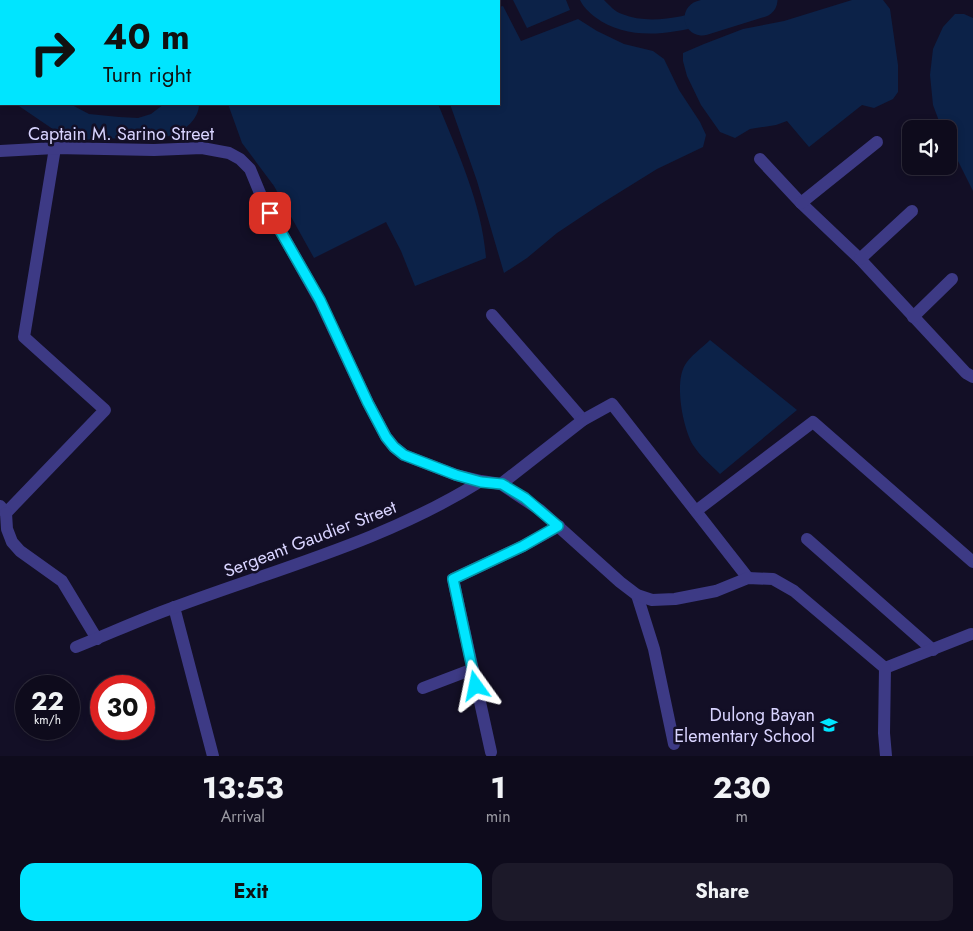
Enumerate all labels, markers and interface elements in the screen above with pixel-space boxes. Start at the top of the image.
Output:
text: 40 m [103,12,190,62]
icon: right [20,20,85,85]
text: Turn right [103,58,191,90]
map controls [902,120,957,175]
button: sound [902,120,957,175]
street label: Captain M. Sarino Street [28,121,215,147]
pin [249,192,291,234]
icon: arrive [256,199,284,227]
street label: Sergeant Gaudier Street [220,494,401,584]
position arrow [449,659,501,711]
speed limit sign: 30 [90,675,155,740]
text: 22 [31,683,64,719]
place label: Dulong Bayan Elementary School [674,702,815,749]
text: km/h [34,711,61,729]
school or university icon: Dulong Bayan Elementary School [819,715,839,735]
text: 13:53 [202,766,284,809]
text: 1 [491,766,506,809]
text: 230 [713,766,771,809]
text: Arrival [221,805,265,828]
text: min [486,805,511,828]
text: m [736,805,748,828]
button: Exit [20,863,482,921]
button: Share [492,863,953,921]

